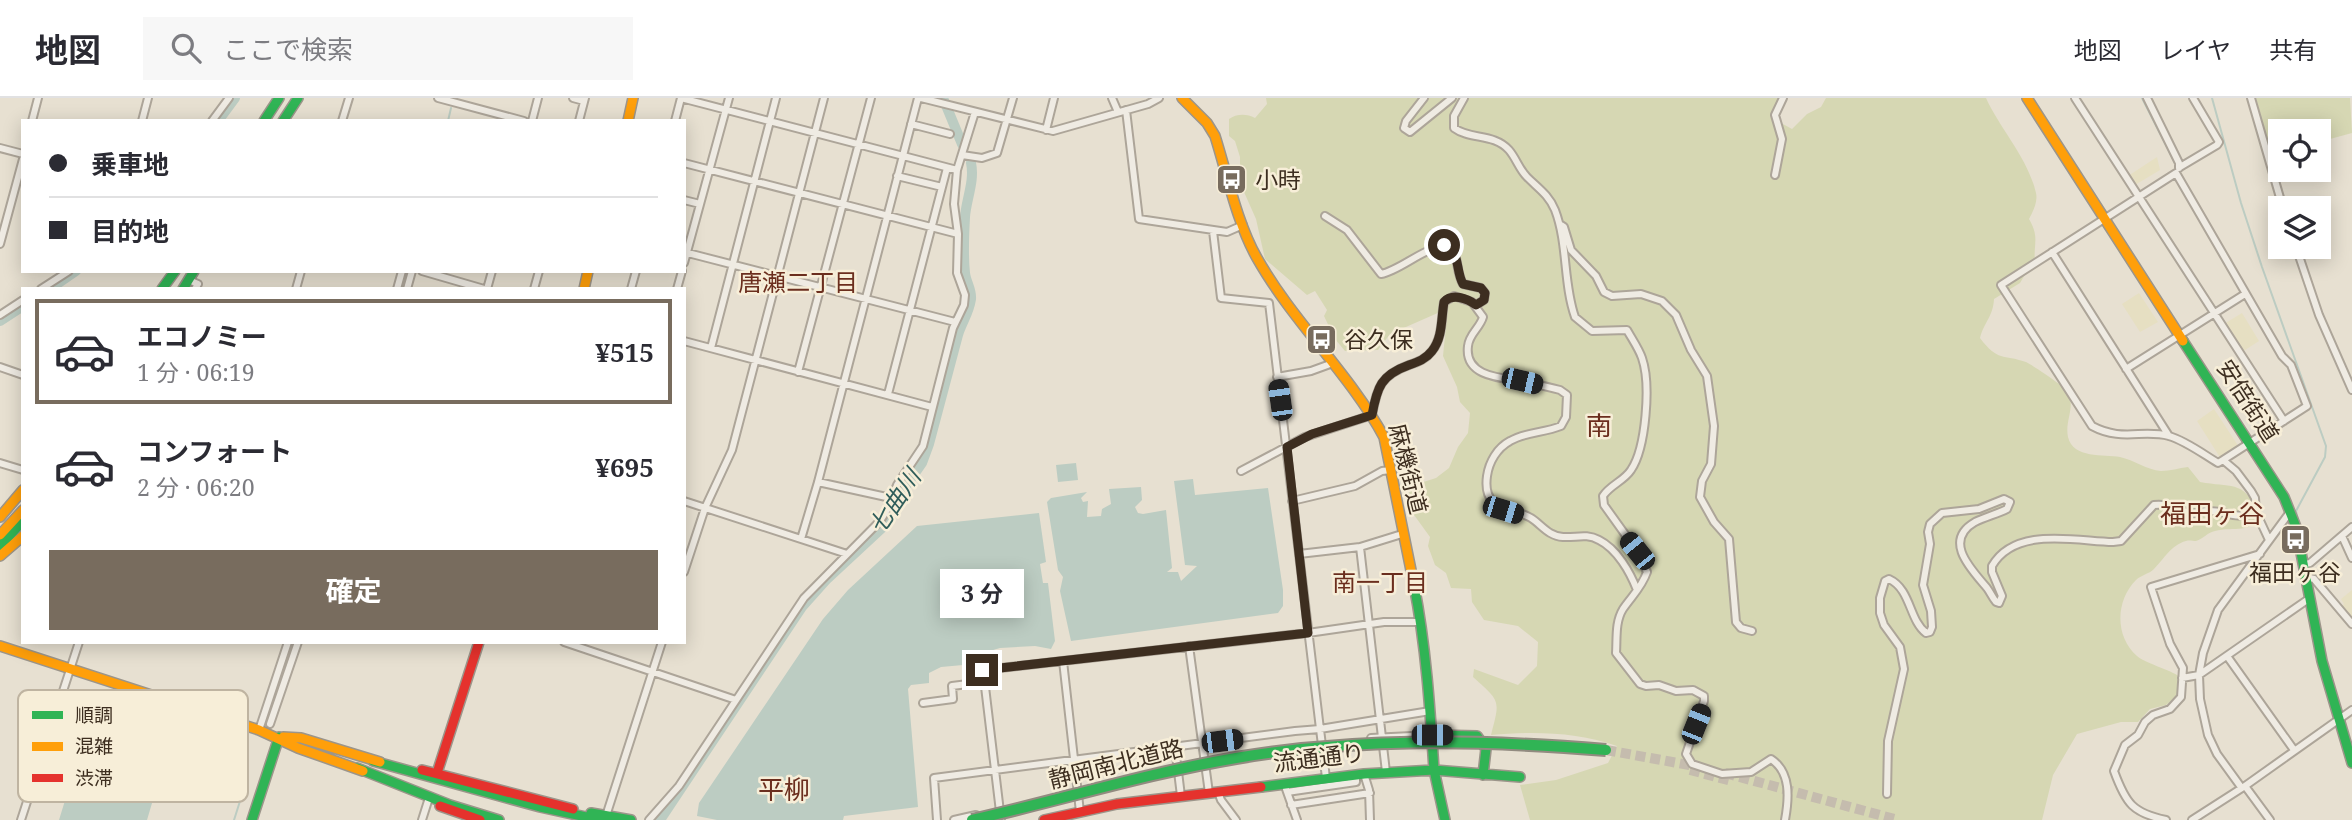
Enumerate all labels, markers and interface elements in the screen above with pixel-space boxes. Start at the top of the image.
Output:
search box [143,17,633,80]
text: 地図 [35,27,101,72]
icon: search [167,29,205,67]
text: ここで検索 [223,31,353,67]
text: 地図 [2074,33,2122,66]
text: レイヤ [2160,33,2231,66]
text: 共有 [2269,33,2317,66]
map controls [2268,119,2331,259]
button: locate [2268,119,2331,182]
text: 乗車地 [91,146,169,182]
bus stop icon: 小時 [1215,163,1249,197]
place label: 小時 [1255,163,1301,195]
button: layers [2268,196,2331,259]
text: 目的地 [91,213,169,249]
route start [1428,229,1460,261]
district label: 唐瀬二丁目 [738,265,858,298]
text: エコノミー [137,318,267,354]
icon: car [53,320,116,383]
bus stop icon: 谷久保 [1304,323,1338,357]
place label: 谷久保 [1344,323,1413,355]
text: ¥515 [595,334,654,370]
street label: 安倍街道 [2210,353,2287,448]
text: 1 分 · 06:19 [137,356,255,388]
car [1500,366,1545,396]
car [1267,378,1294,422]
district label: 南 [1586,407,1612,443]
street label: 麻機街道 [1382,420,1436,517]
text: コンフォート [137,433,292,469]
icon: car [53,435,116,498]
text: ¥695 [595,449,654,485]
water label: 七曲川 [860,460,929,540]
text: 2 分 · 06:20 [137,471,255,503]
car [1480,494,1527,526]
district label: 福田ヶ谷 [2160,495,2264,531]
bus stop icon: 福田ヶ谷 [2278,522,2312,556]
car [1616,528,1659,574]
button: 確定 [49,550,658,630]
place label: 福田ヶ谷 [2249,556,2341,588]
district label: 南一丁目 [1332,565,1428,598]
callout: 3 分 [940,568,1024,618]
text: 3 分 [961,577,1003,609]
route end [966,654,998,686]
legend [18,690,248,802]
car [1679,701,1714,747]
text: 順調 [75,702,113,728]
car [1412,725,1454,746]
car [1200,728,1245,754]
street label: 静岡南北道路 [1045,731,1187,795]
text: 混雑 [75,733,113,759]
street label: 流通通り [1271,736,1366,778]
text: 渋滞 [75,765,113,791]
district label: 平柳 [758,771,810,807]

